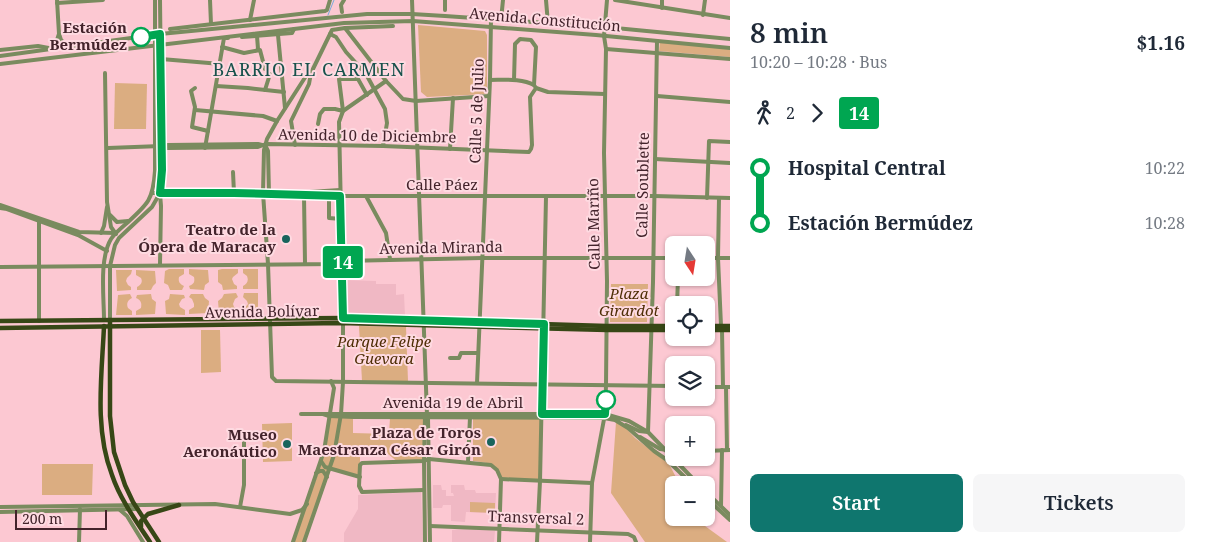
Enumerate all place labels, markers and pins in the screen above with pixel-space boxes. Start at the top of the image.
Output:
place label: Estación Bermúdez [49,17,127,54]
marker: Estación Bermúdez [131,27,151,47]
place label: Teatro de la Ópera de Maracay [138,219,276,256]
marker: Teatro de la Ópera de Maracay [280,233,292,245]
unlabelled marker [596,390,616,410]
place label: Plaza de Toros Maestranza César Girón [298,422,481,459]
place label: Museo Aeronáutico [183,424,277,461]
marker: Plaza de Toros Maestranza César Girón [485,436,497,448]
marker: Museo Aeronáutico [281,438,293,450]

